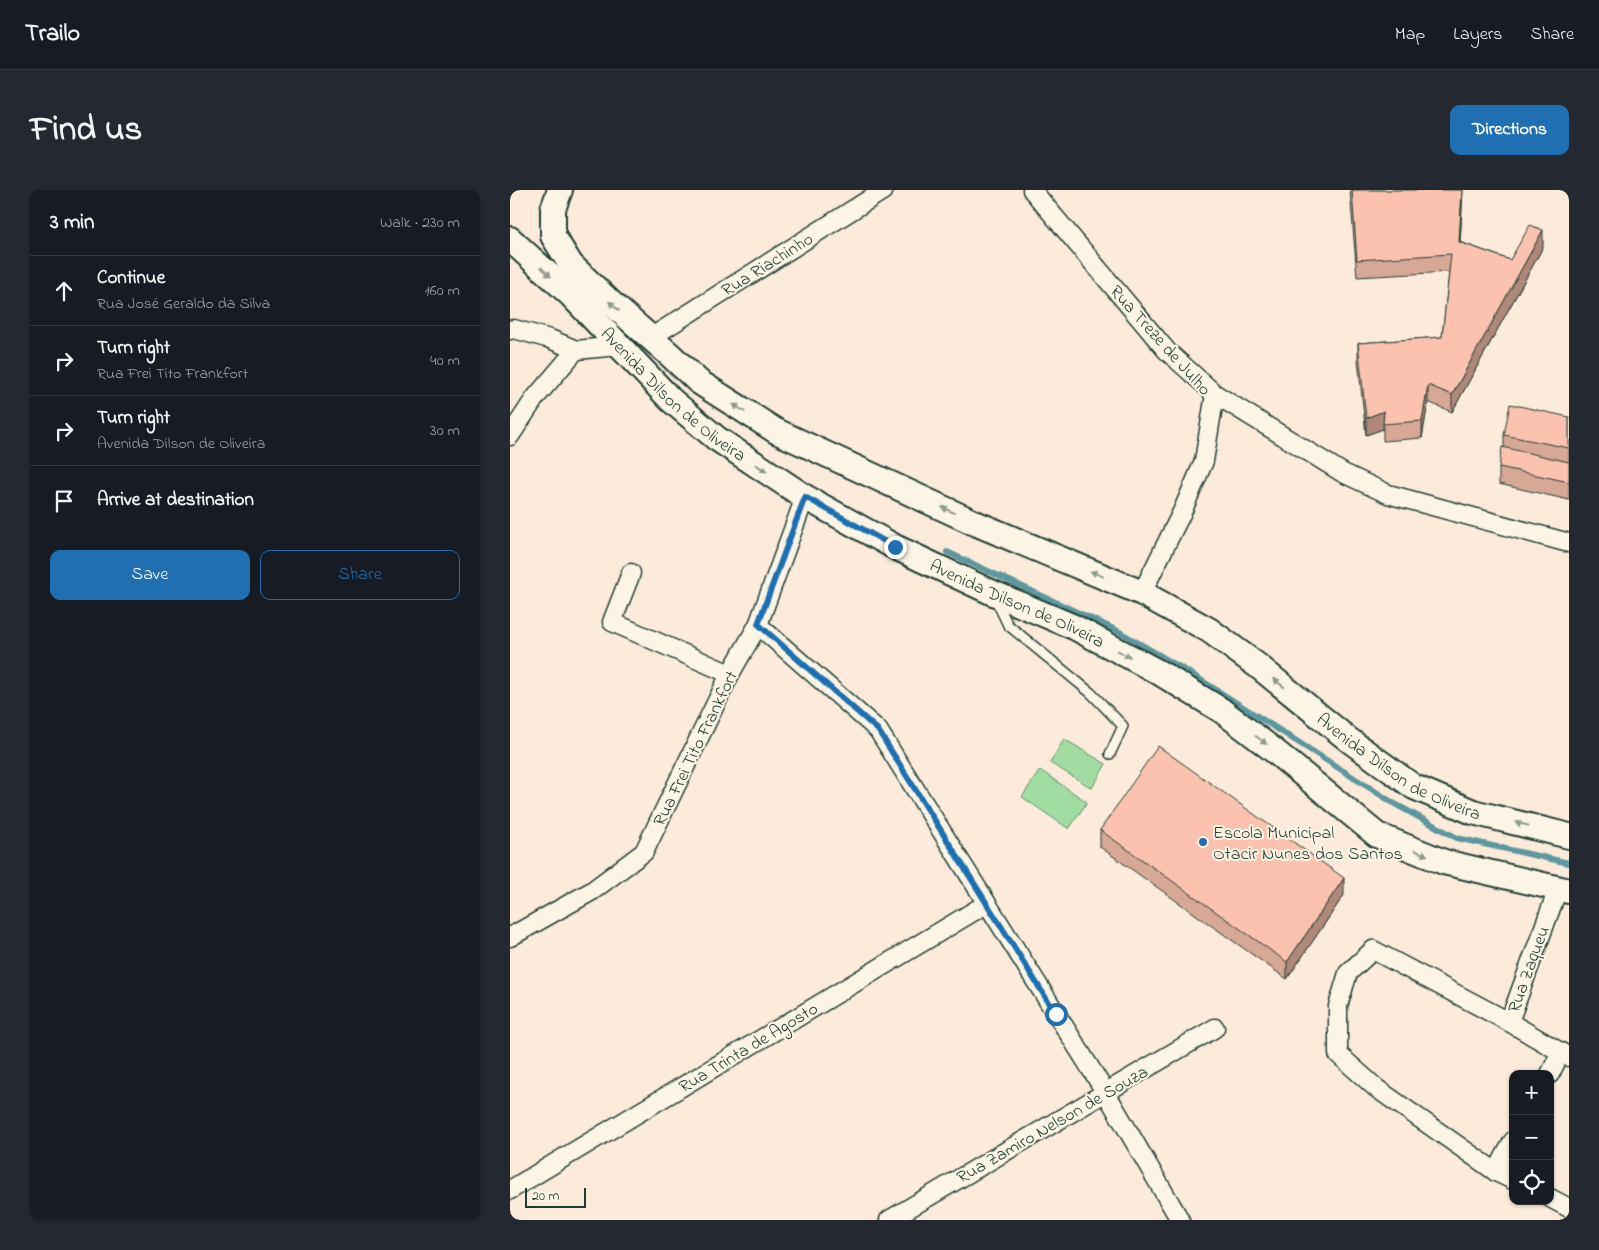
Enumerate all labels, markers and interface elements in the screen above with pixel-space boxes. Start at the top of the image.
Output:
text: Trailo [25,17,80,52]
text: Map [1395,22,1425,48]
text: Layers [1453,22,1503,48]
text: Share [1531,22,1574,48]
text: Find us [30,105,142,156]
button: Directions [1450,105,1569,155]
text: 3 min [50,208,94,238]
text: Walk · 230 m [380,211,460,235]
street label: Rua Riachinho [717,227,819,304]
text: Continue [97,265,165,292]
one-way arrow [540,266,552,278]
icon: ahead [50,277,78,305]
text: 160 m [425,279,460,303]
street label: Rua Treze de Julho [1103,280,1216,402]
text: Rua José Geraldo da Silva [97,292,270,316]
one-way arrow [607,300,620,311]
street label: Avenida Dilson de Oliveira [594,322,750,469]
text: Turn right [97,335,170,362]
icon: right [50,347,78,375]
text: 40 m [430,349,460,373]
text: Rua Frei Tito Frankfort [97,362,248,386]
one-way arrow [733,403,746,413]
text: Turn right [97,405,170,432]
icon: right [50,417,78,445]
text: 30 m [430,419,460,443]
text: Avenida Dilson de Oliveira [97,432,265,456]
one-way arrow [755,463,768,473]
icon: arrive [50,487,78,515]
text: Arrive at destination [97,487,254,514]
one-way arrow [941,506,955,514]
route end [884,536,907,559]
button: Save [50,550,250,600]
button: Share [260,550,460,600]
street label: Avenida Dilson de Oliveira [925,554,1108,656]
one-way arrow [1089,570,1104,578]
one-way arrow [1117,649,1130,658]
street label: Rua Frei Tito Frankfort [648,667,746,831]
one-way arrow [1272,678,1285,689]
street label: Avenida Dilson de Oliveira [1310,708,1483,828]
one-way arrow [1254,735,1267,746]
one-way arrow [1514,820,1529,828]
place label: Escola Municipal Otacir Nunes dos Santos [1213,821,1403,868]
marker: Escola Municipal Otacir Nunes dos Santos [1197,836,1209,848]
one-way arrow [1414,849,1428,857]
street label: Rua Zaqueu [1502,923,1558,1017]
street label: Rua Trinta de Agosto [674,997,824,1102]
route start [1045,1003,1068,1026]
street label: Rua Zamiro Nelson de Souza [952,1060,1154,1191]
map controls [1509,1070,1554,1205]
button: + [1509,1070,1554,1115]
button: − [1509,1115,1554,1160]
button: locate [1509,1160,1554,1205]
scale bar [525,1185,586,1208]
text: 20 m [532,1186,559,1207]

